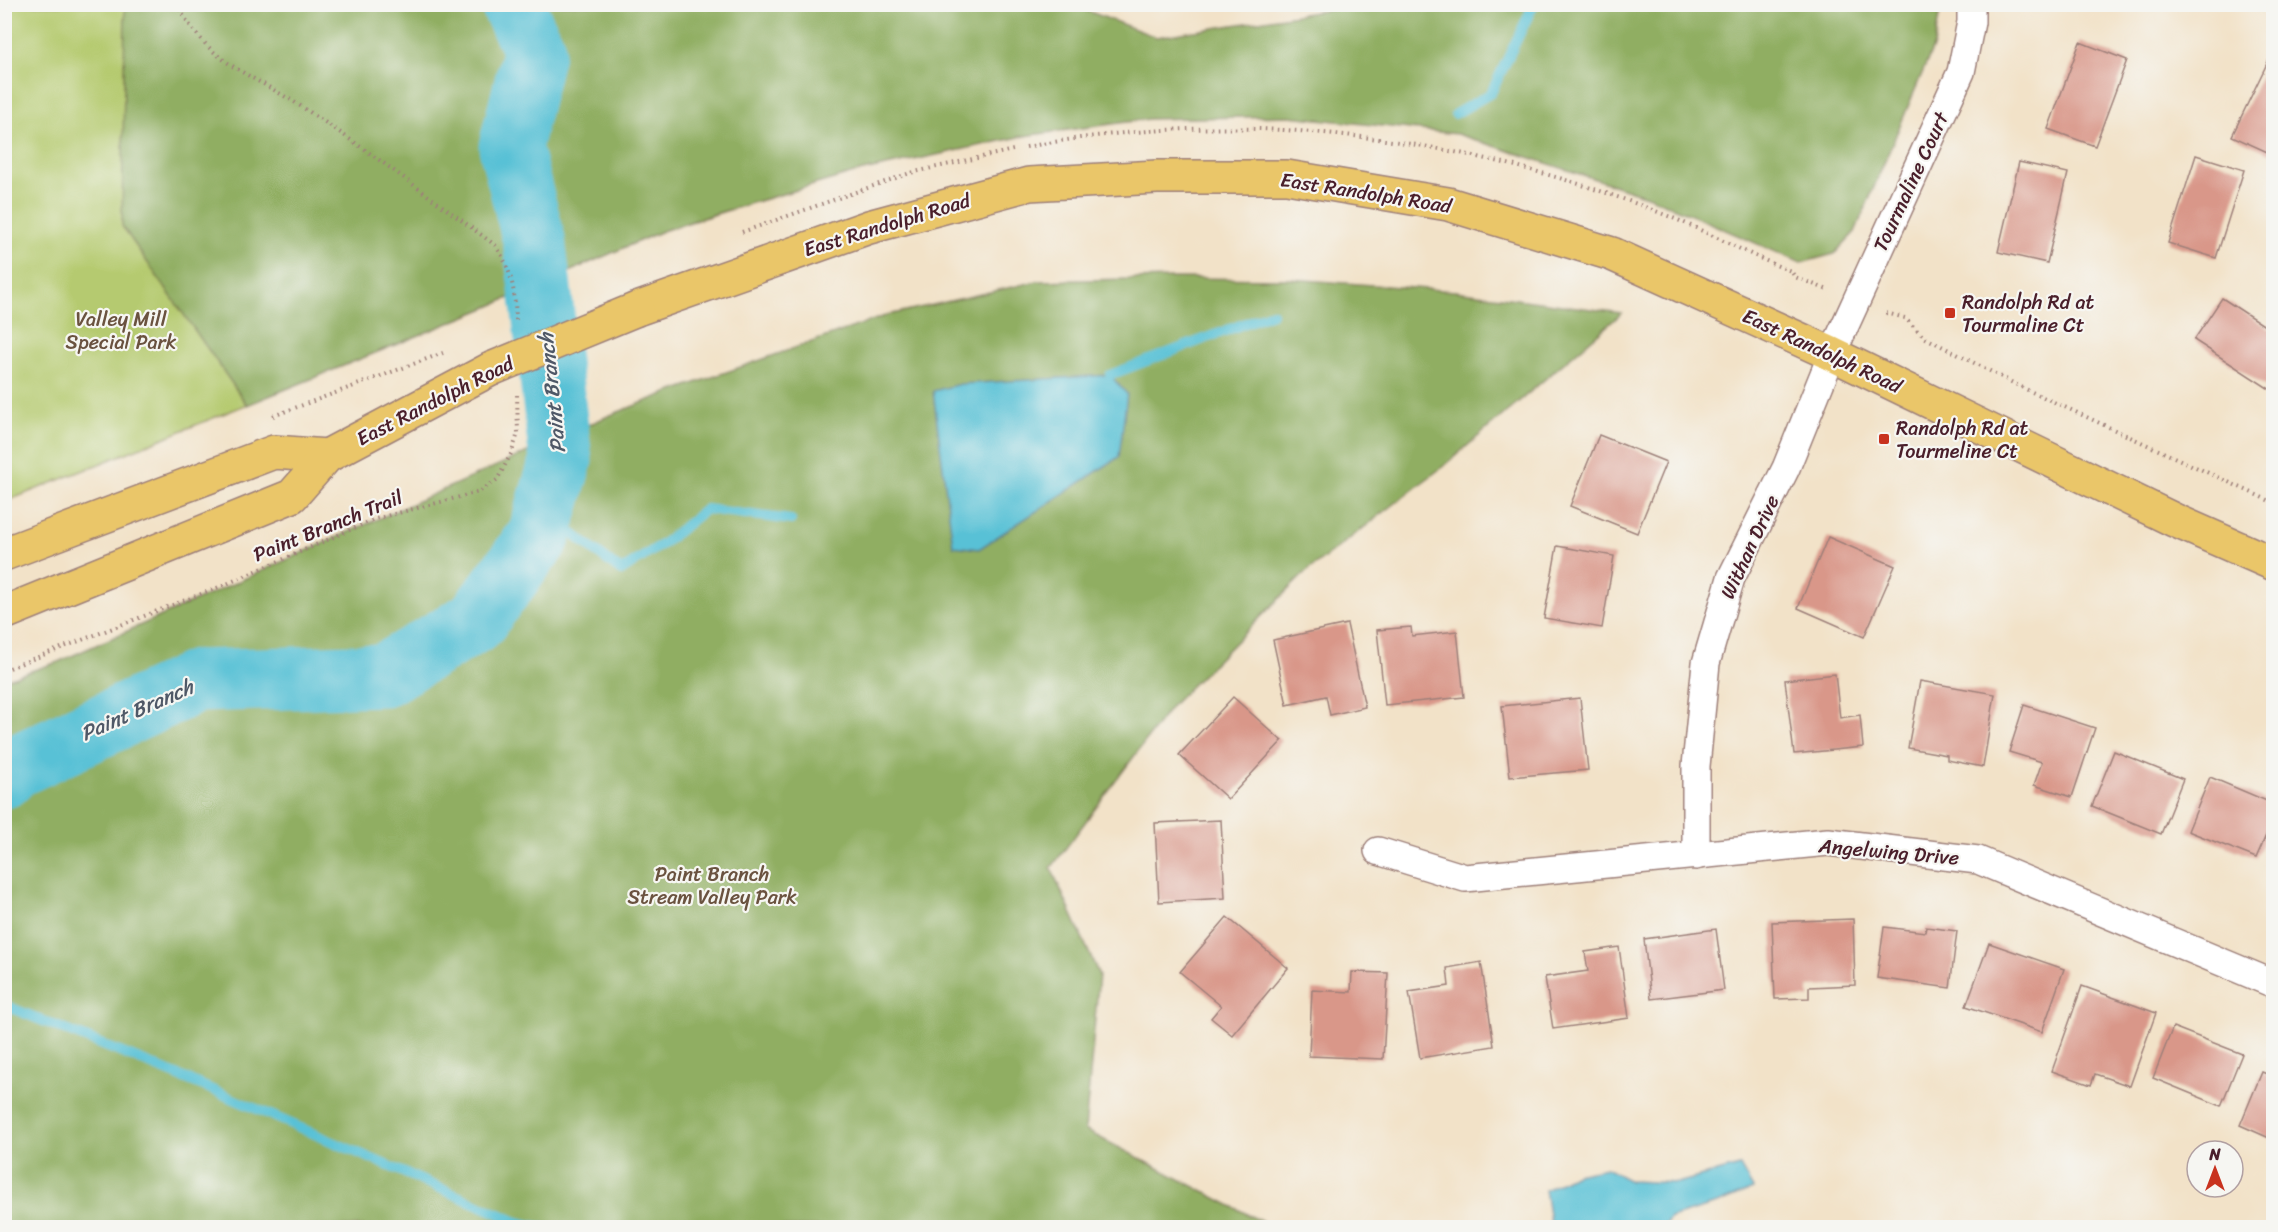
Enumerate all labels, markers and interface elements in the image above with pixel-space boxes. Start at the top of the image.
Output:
street label: Tourmaline Court [1863,105,1959,258]
street label: East Randolph Road [1278,162,1455,224]
street label: East Randolph Road [799,183,976,267]
place label: Randolph Rd at Tourmaline Ct [1962,285,2095,343]
street label: East Randolph Road [1736,299,1909,404]
park label: Valley Mill Special Park [66,302,177,360]
marker: Randolph Rd at Tourmaline Ct [1943,306,1957,320]
water label: Paint Branch [527,329,577,455]
street label: East Randolph Road [350,346,521,456]
place label: Randolph Rd at Tourmeline Ct [1896,411,2029,469]
marker: Randolph Rd at Tourmeline Ct [1877,432,1891,446]
street label: Paint Branch Trail [248,480,409,572]
street label: Withan Drive [1711,489,1789,605]
water label: Paint Branch [74,667,202,752]
street label: Angelwing Drive [1816,828,1961,876]
park label: Paint Branch Stream Valley Park [627,857,797,915]
north arrow [2185,1139,2245,1199]
text: N [2208,1140,2221,1169]

